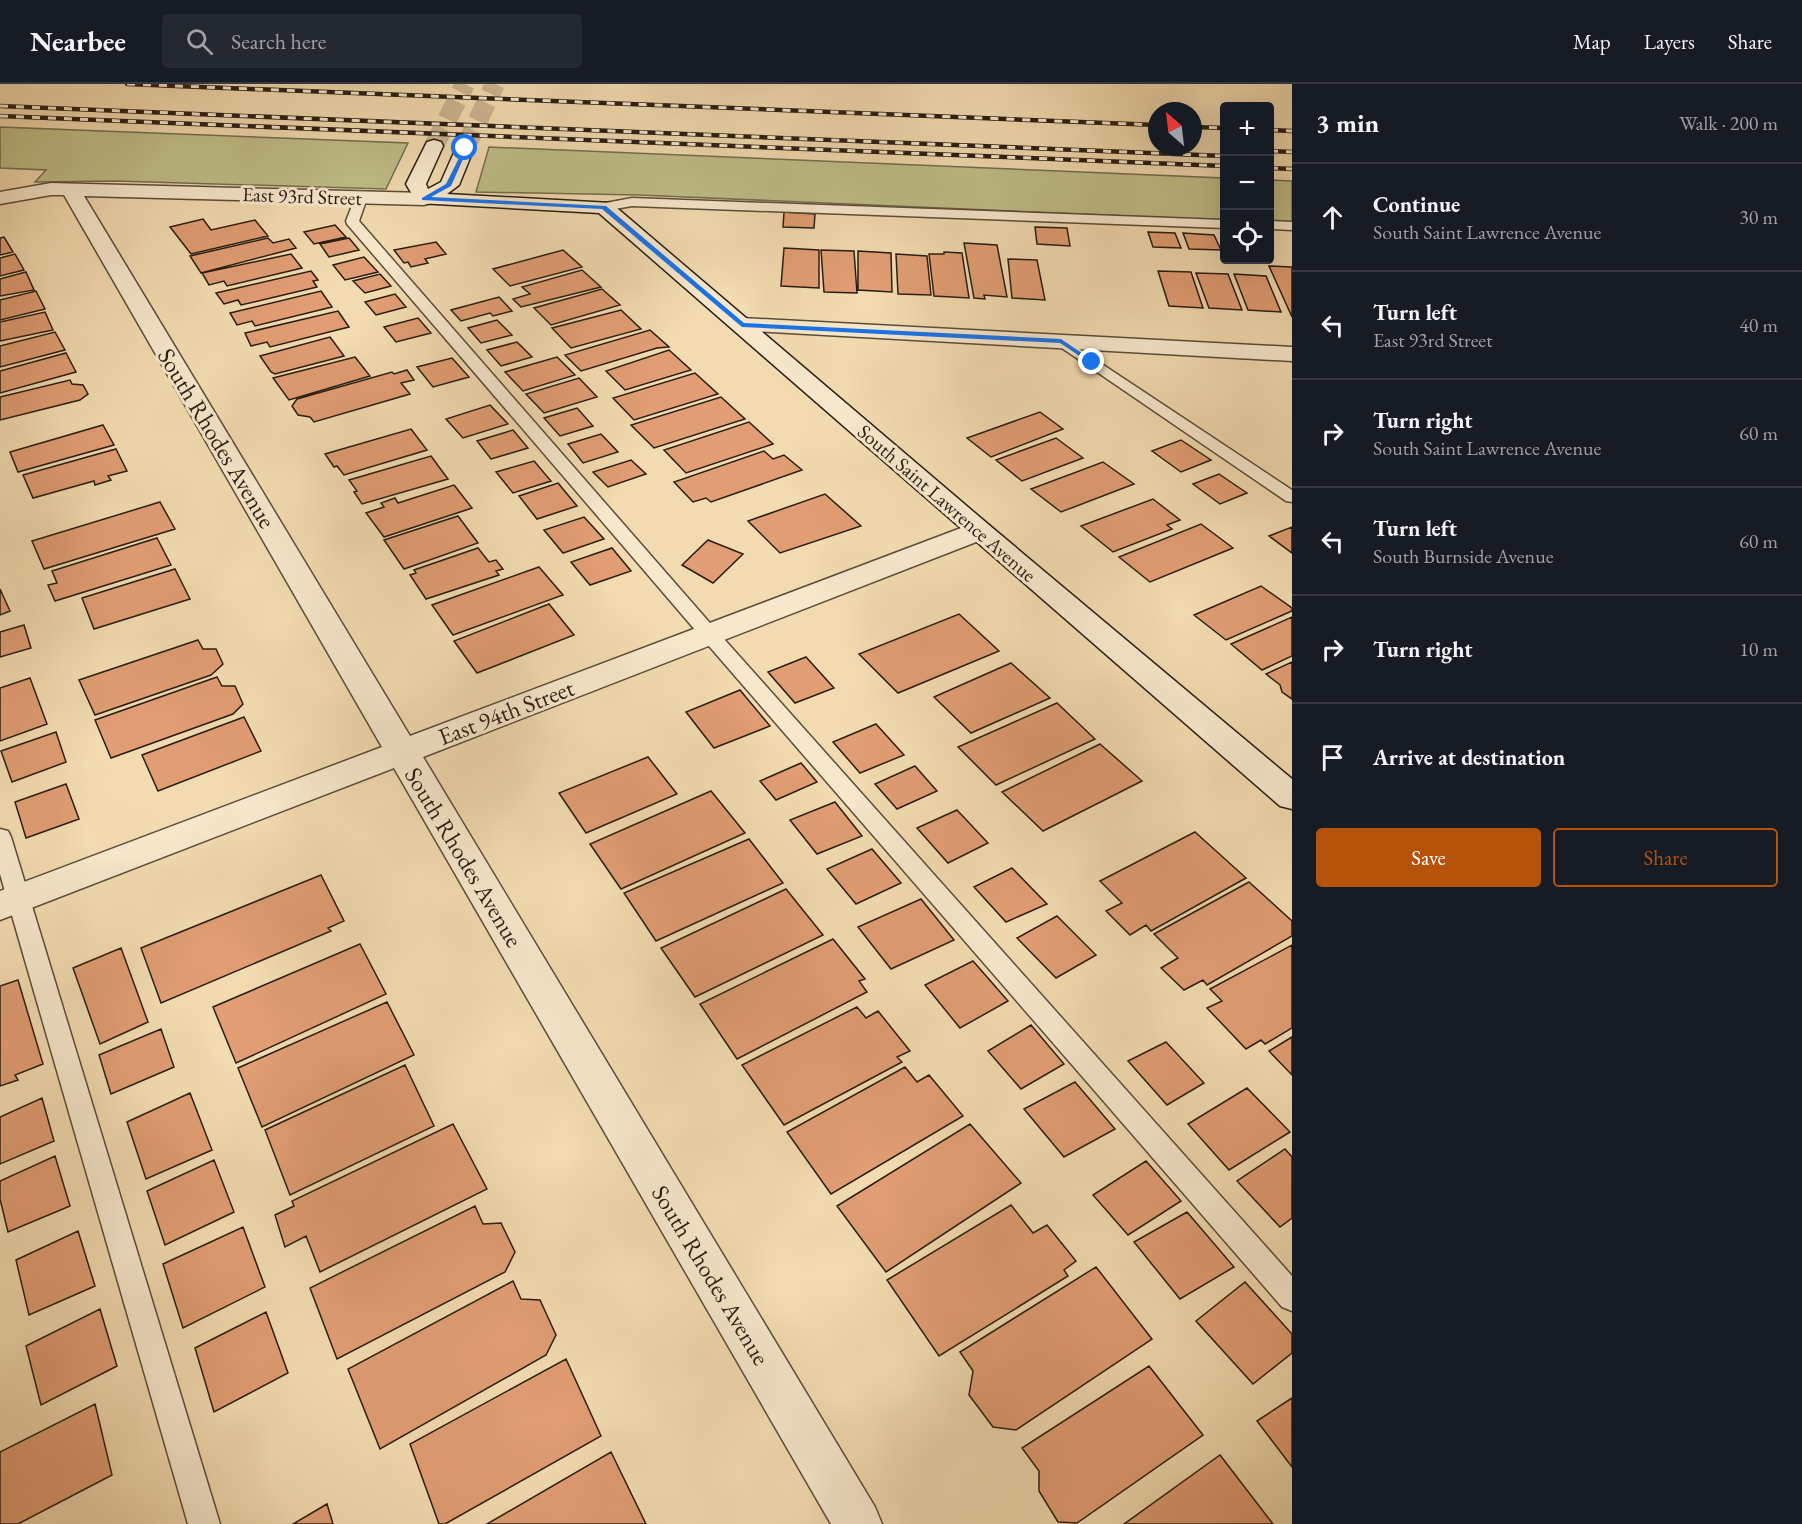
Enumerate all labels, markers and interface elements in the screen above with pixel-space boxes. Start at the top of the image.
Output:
search box [162,14,582,68]
text: Nearbee [30,23,126,59]
icon: search [183,25,216,58]
text: Search here [231,27,326,56]
text: Map [1573,28,1611,55]
text: Layers [1644,28,1695,55]
text: Share [1728,28,1772,55]
north arrow [1148,102,1202,156]
map controls [1220,102,1274,264]
button: + [1220,102,1274,156]
text: 3 min [1316,106,1379,140]
text: Walk · 200 m [1679,110,1778,136]
route start [451,134,477,160]
button: − [1220,156,1274,210]
street label: East 93rd Street [242,181,363,211]
text: Continue [1373,190,1460,219]
icon: ahead [1316,201,1349,234]
text: 30 m [1739,204,1778,230]
button: locate [1220,210,1274,264]
text: South Saint Lawrence Avenue [1373,219,1601,245]
text: Turn left [1373,298,1457,327]
icon: left [1316,309,1349,342]
text: 40 m [1739,312,1778,338]
text: East 93rd Street [1373,327,1492,353]
street label: South Rhodes Avenue [151,342,283,534]
route end [1078,348,1104,374]
text: Turn right [1373,406,1472,435]
icon: right [1316,417,1349,450]
street label: South Saint Lawrence Avenue [852,418,1042,588]
text: 60 m [1739,420,1778,446]
text: South Saint Lawrence Avenue [1373,435,1601,461]
text: Turn left [1373,514,1457,543]
icon: left [1316,525,1349,558]
text: 60 m [1739,528,1778,554]
text: South Burnside Avenue [1373,543,1554,569]
icon: right [1316,633,1349,666]
text: Turn right [1373,635,1472,664]
text: 10 m [1739,636,1778,662]
street label: East 94th Street [434,672,579,752]
icon: arrive [1316,741,1349,774]
text: Arrive at destination [1373,743,1565,772]
street label: South Rhodes Avenue [398,761,530,953]
button: Save [1316,828,1541,887]
button: Share [1553,828,1778,887]
street label: South Rhodes Avenue [645,1179,777,1371]

